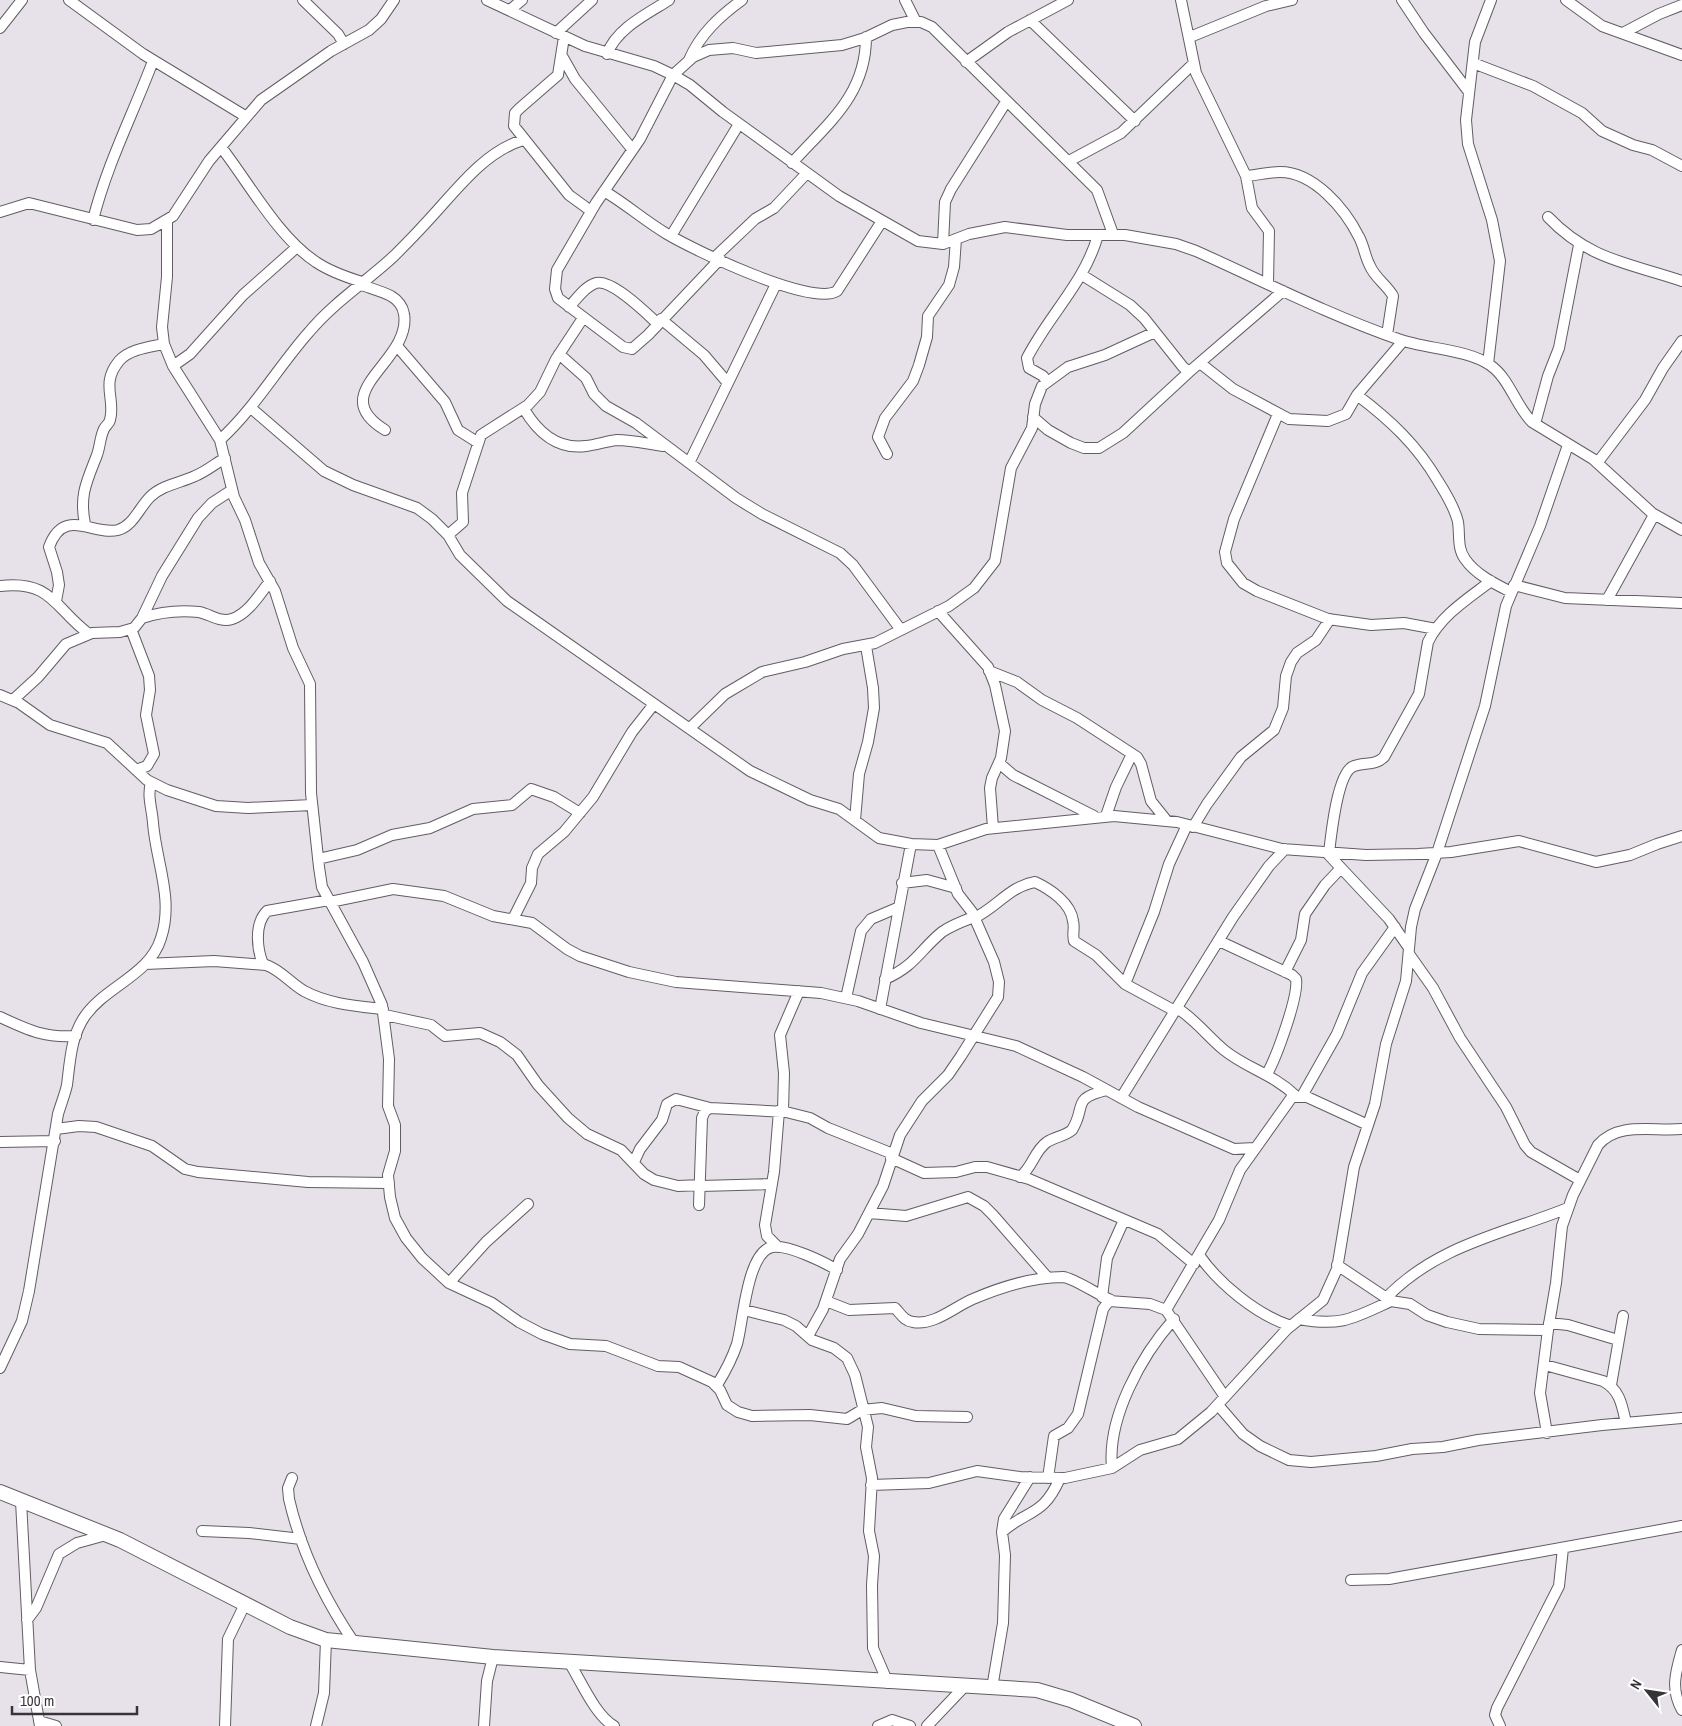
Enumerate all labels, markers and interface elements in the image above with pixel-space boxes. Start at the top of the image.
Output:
north arrow [1622,1666,1672,1716]
text: N [1626,1676,1646,1693]
scale bar [12,1684,138,1716]
text: 100 m [20,1690,54,1711]

